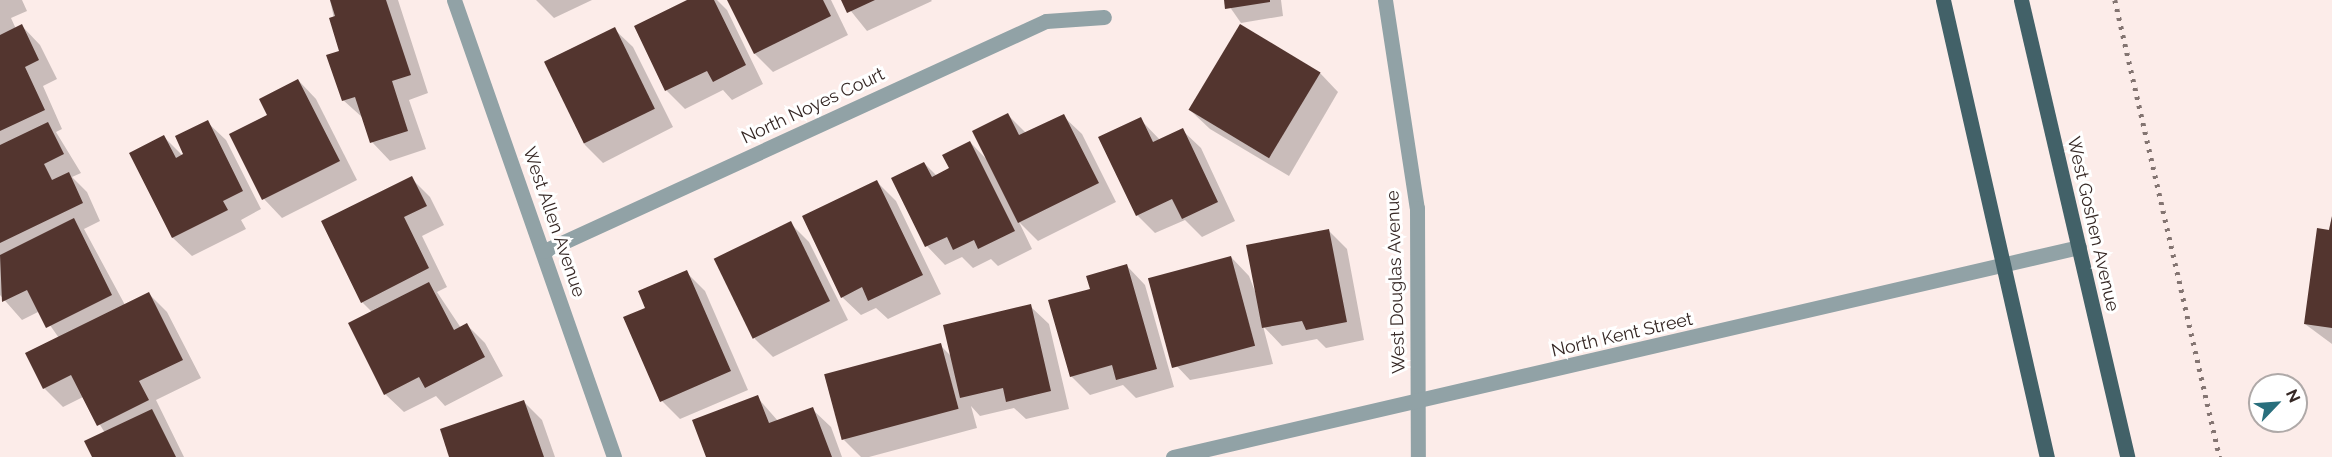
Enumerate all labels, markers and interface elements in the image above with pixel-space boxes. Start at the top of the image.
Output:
street label: North Noyes Court [738,63,888,149]
street label: West Goshen Avenue [2062,134,2124,314]
street label: West Allen Avenue [518,144,590,300]
street label: West Douglas Avenue [1382,190,1410,374]
street label: North Kent Street [1549,308,1695,362]
north arrow [2248,373,2308,433]
text: N [2282,386,2304,406]

